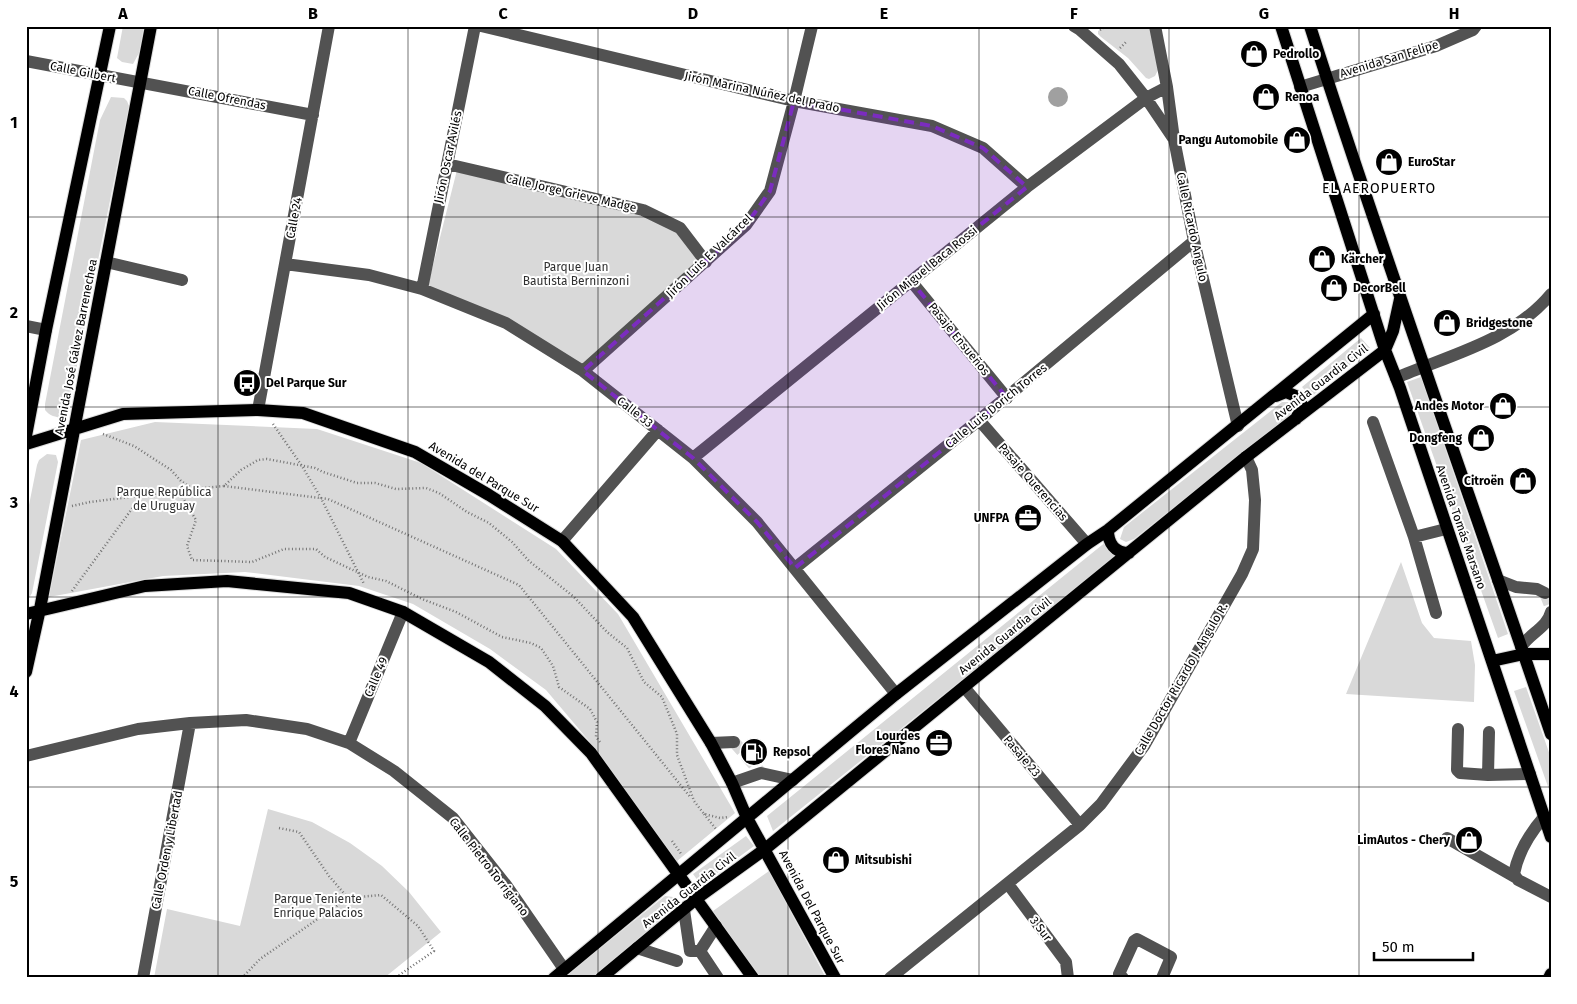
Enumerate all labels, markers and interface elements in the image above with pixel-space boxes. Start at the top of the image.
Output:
text: A [117,4,128,23]
text: B [308,4,318,23]
text: C [498,4,508,23]
text: D [688,4,698,23]
text: E [880,4,888,23]
text: F [1070,4,1078,23]
text: G [1259,4,1269,23]
text: H [1449,4,1459,23]
street label: Avenida San Felipe [1338,37,1440,81]
shop icon: Pedrollo [1239,39,1269,69]
place label: Pedrollo [1273,47,1319,61]
street label: Calle Gilbert [49,59,118,85]
street label: Jirón Marina Núñez del Prado [683,69,841,115]
shop icon: Renoa [1251,82,1281,112]
street label: Calle Ofrendas [187,84,268,112]
place label: Renoa [1285,90,1320,104]
street label: Jirón Oscar Avilés [431,109,465,205]
text: 1 [10,113,18,132]
shop icon: Pangu Automobile [1282,125,1312,155]
place label: Pangu Automobile [1179,133,1278,147]
shop icon: EuroStar [1374,147,1404,177]
place label: EuroStar [1408,155,1455,169]
street label: Calle Jorge Grieve Madge [504,171,638,215]
street label: Calle Ricardo Angulo [1174,171,1210,283]
district label: EL AEROPUERTO [1322,180,1436,197]
street label: Calle 24 [283,196,305,240]
street label: Jirón Luis E. Valcárcel [663,211,755,301]
street label: Jirón Miguel Baca Rossi [874,223,980,313]
shop icon: Kärcher [1307,244,1337,274]
place label: Kärcher [1341,252,1384,266]
street label: Avenida José Gálvez Barrenechea [52,258,100,436]
park label: Parque Juan Bautista Berninzoni [523,260,629,288]
shop icon: DecorBell [1319,273,1349,303]
place label: DecorBell [1353,281,1406,295]
street label: Pasaje Ensueños [925,300,993,379]
text: 2 [10,303,18,322]
shop icon: Bridgestone [1432,308,1462,338]
place label: Bridgestone [1466,316,1533,330]
street label: Avenida Guardia Civil [1271,341,1371,423]
street label: Calle Luis Dorich Torres [942,360,1050,451]
bus stop icon: Del Parque Sur [232,368,262,398]
place label: Del Parque Sur [266,376,347,390]
shop icon: Andes Motor [1488,391,1518,421]
street label: Calle 33 [614,394,656,430]
place label: Andes Motor [1414,399,1484,413]
shop icon: Dongfeng [1466,423,1496,453]
place label: Dongfeng [1409,431,1462,445]
street label: Avenida del Parque Sur [426,439,542,516]
street label: Pasaje Querencias [995,440,1071,524]
street label: Avenida Tomás Marsano [1433,463,1489,591]
shop icon: Citroën [1508,466,1538,496]
place label: Citroën [1464,474,1504,488]
park label: Parque República de Uruguay [117,485,211,513]
text: 3 [9,493,18,512]
office icon: UNFPA [1013,503,1043,533]
place label: UNFPA [974,511,1010,525]
street label: Avenida Guardia Civil [956,594,1055,678]
street label: Calle Doctor Ricardo J. Angulo R. [1131,600,1231,758]
street label: Calle 49 [361,655,391,699]
text: 4 [9,682,19,701]
office icon: Lourdes Flores Nano [924,728,954,758]
place label: Lourdes Flores Nano [856,729,920,757]
street label: Pasaje 23 [1001,733,1043,779]
fuel station icon: Repsol [739,737,769,767]
place label: Repsol [773,745,811,759]
street label: Calle Orden y Libertad [149,789,185,911]
street label: Calle Pietro Torrigiano [446,815,532,919]
shop icon: LimAutos - Chery [1454,825,1484,855]
place label: LimAutos - Chery [1357,833,1451,847]
shop icon: Mitsubishi [821,845,851,875]
street label: Avenida Del Parque Sur [776,848,848,967]
street label: Avenida Guardia Civil [639,849,739,931]
place label: Mitsubishi [855,853,912,867]
text: 5 [10,872,19,891]
park label: Parque Teniente Enrique Palacios [273,892,363,920]
street label: 3 Sur [1027,914,1055,944]
scale bar [1374,929,1473,961]
text: 50 m [1382,938,1415,956]

